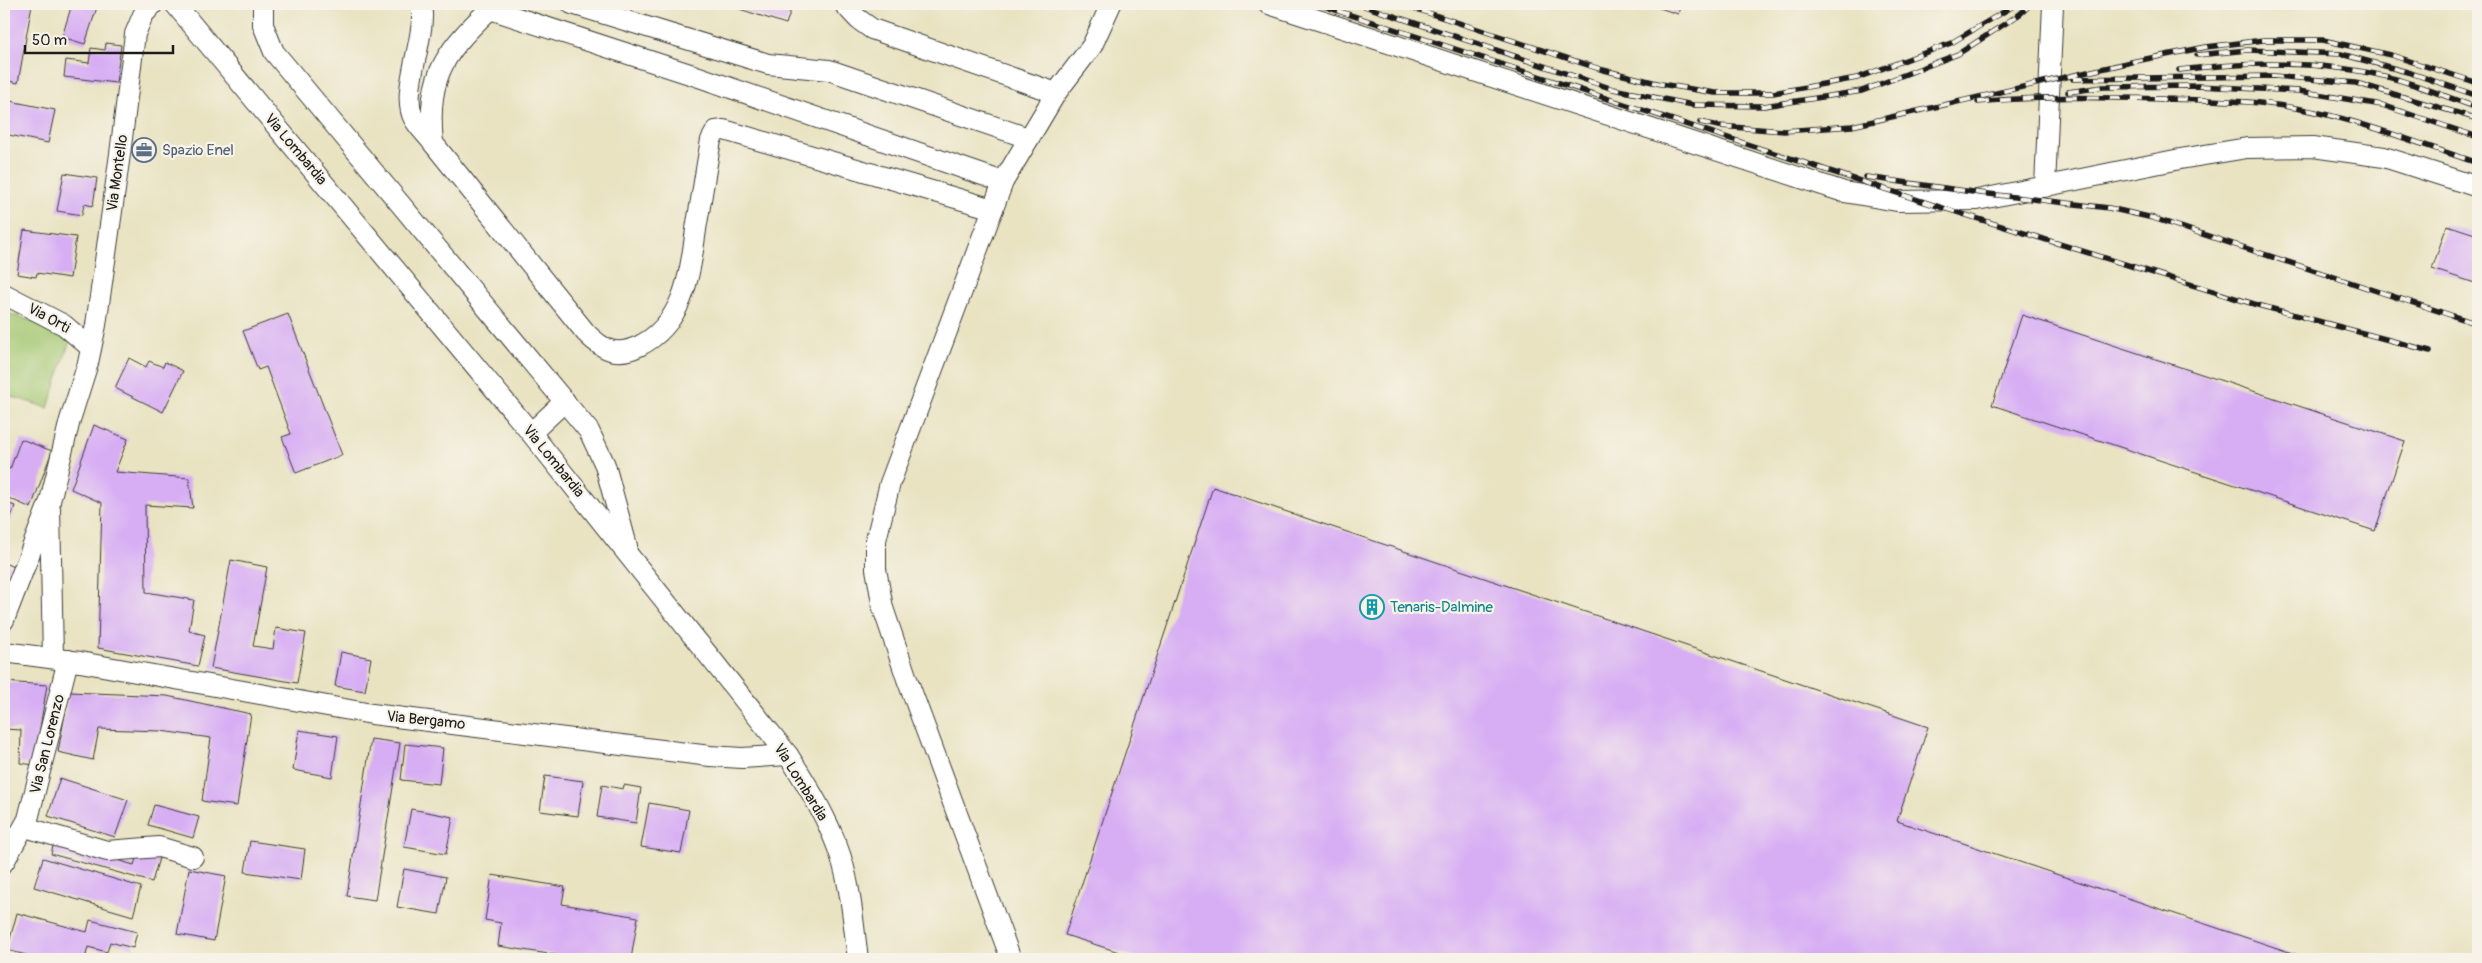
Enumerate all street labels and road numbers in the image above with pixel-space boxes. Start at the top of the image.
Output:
street label: Via Lombardia [260,110,331,189]
street label: Via Montello [103,133,132,213]
street label: Via Orti [24,299,74,338]
street label: Via Lombardia [519,421,589,501]
street label: Via San Lorenzo [26,692,69,796]
street label: Via Bergamo [386,707,466,734]
street label: Via Lombardia [769,740,832,824]

